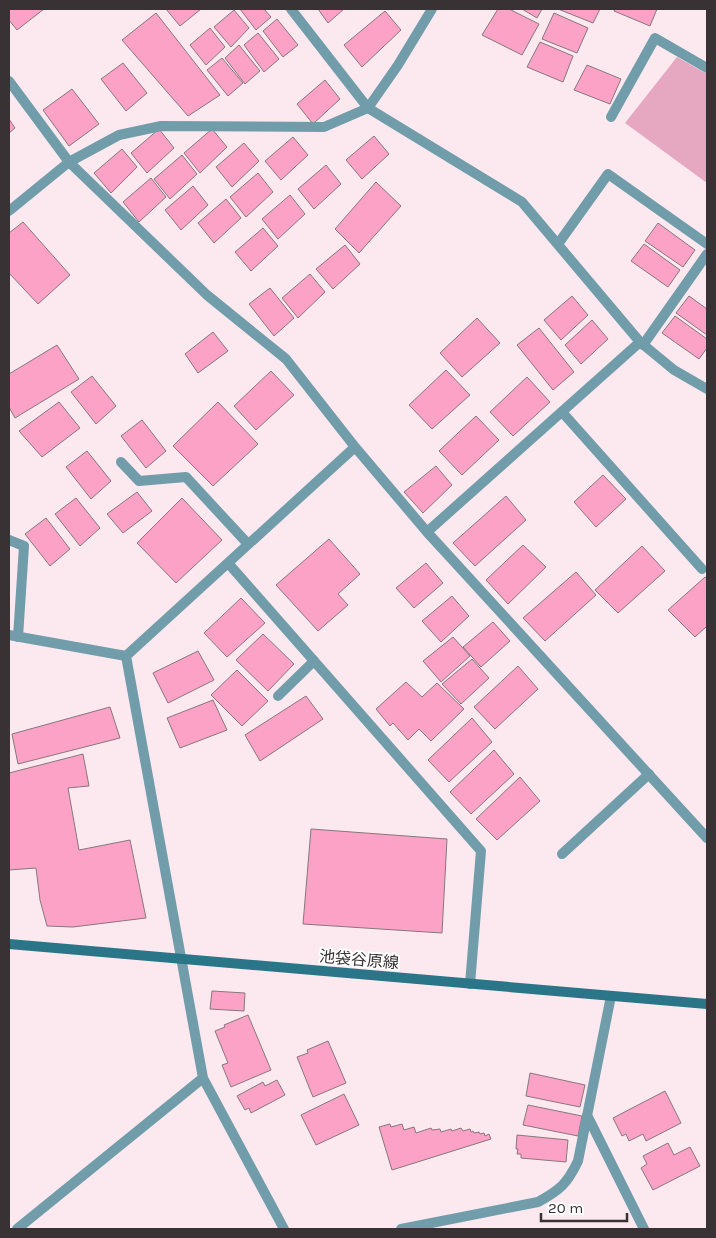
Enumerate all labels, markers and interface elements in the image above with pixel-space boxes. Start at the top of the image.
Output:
street label: 池袋谷原線 [318,947,400,972]
scale bar [541,1190,627,1222]
text: 20 m [548,1199,583,1217]

